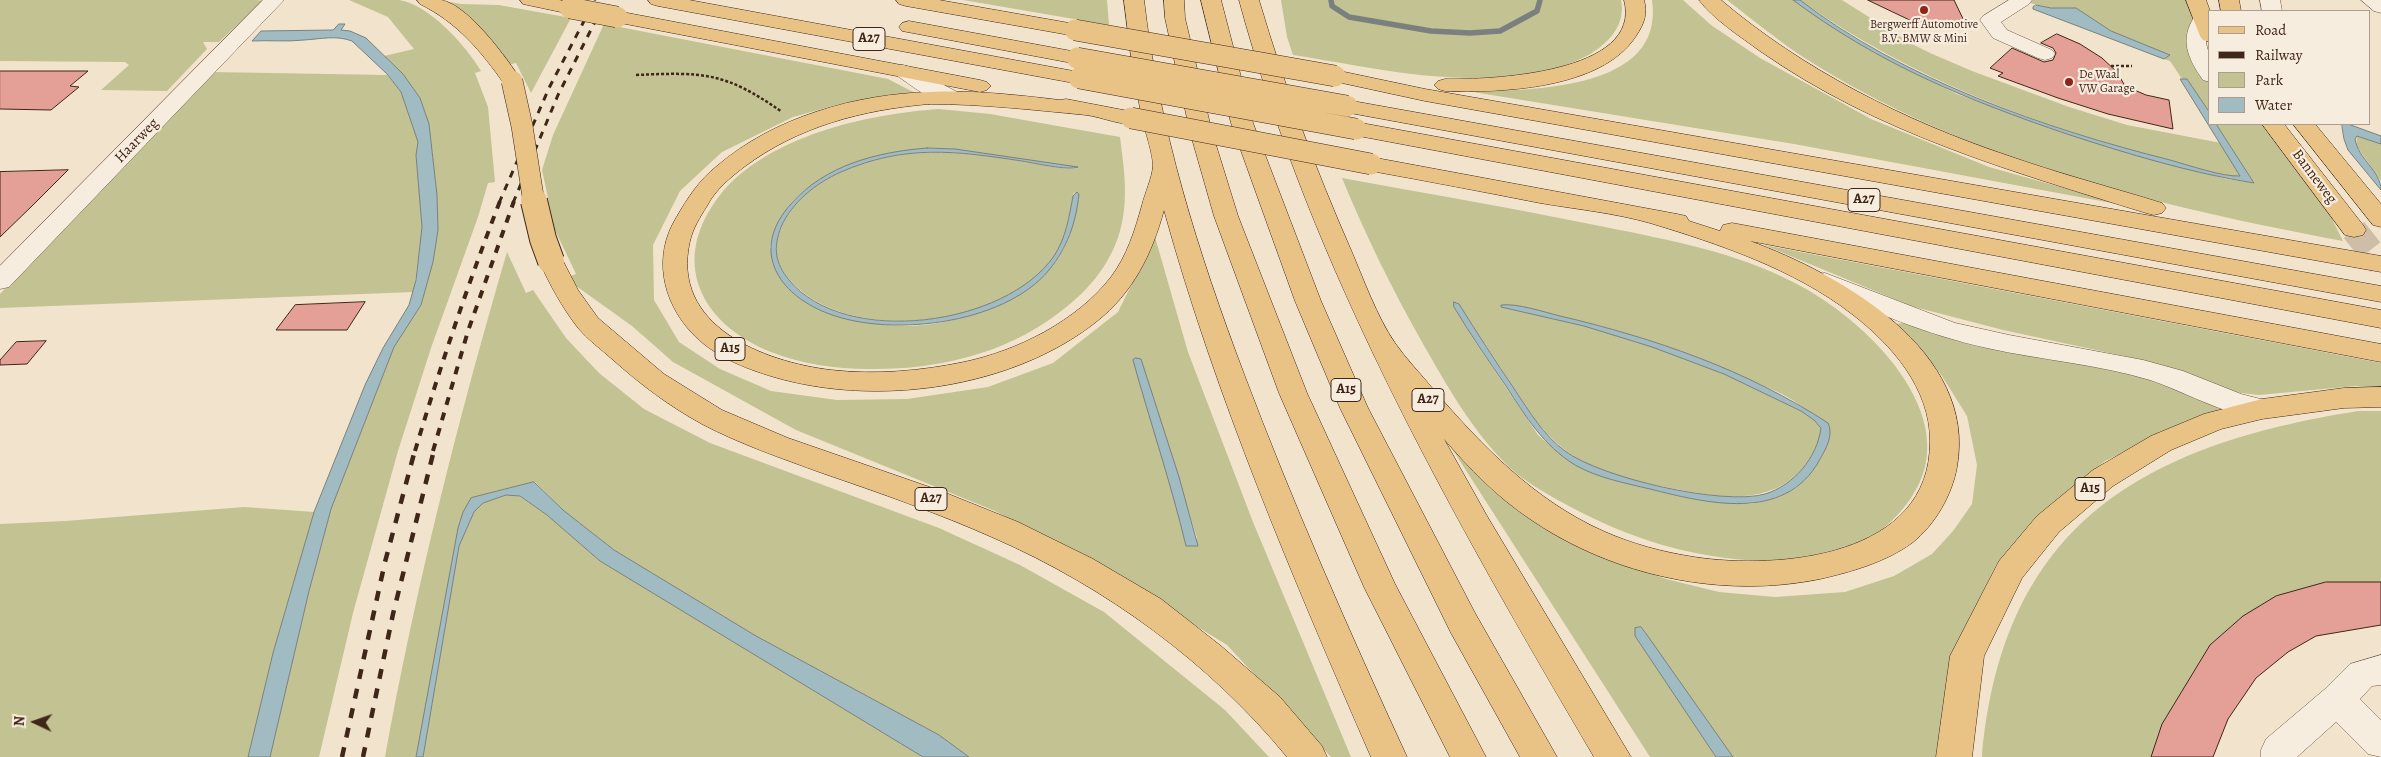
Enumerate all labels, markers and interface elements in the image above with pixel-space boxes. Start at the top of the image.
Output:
marker: Bergwerff Automotive B.V. BMW & Mini [1918,4,1930,16]
legend [2208,10,2371,125]
place label: Bergwerff Automotive B.V. BMW & Mini [1870,18,1978,46]
text: Road [2255,20,2286,40]
road number: A27 [853,28,885,50]
text: Railway [2255,45,2302,65]
place label: De Waal VW Garage [2079,68,2135,96]
text: Park [2255,70,2283,90]
marker: De Waal VW Garage [2063,76,2075,88]
text: Water [2255,95,2292,115]
street label: Haarweg [111,115,163,167]
street label: Banneweg [2288,146,2340,208]
road number: A27 [1848,188,1880,212]
road number: A15 [715,338,745,360]
road number: A15 [1331,378,1361,402]
road number: A27 [1412,388,1444,412]
road number: A15 [2075,478,2105,500]
road number: A27 [915,488,947,510]
north arrow [10,697,60,747]
text: N [10,716,29,727]

